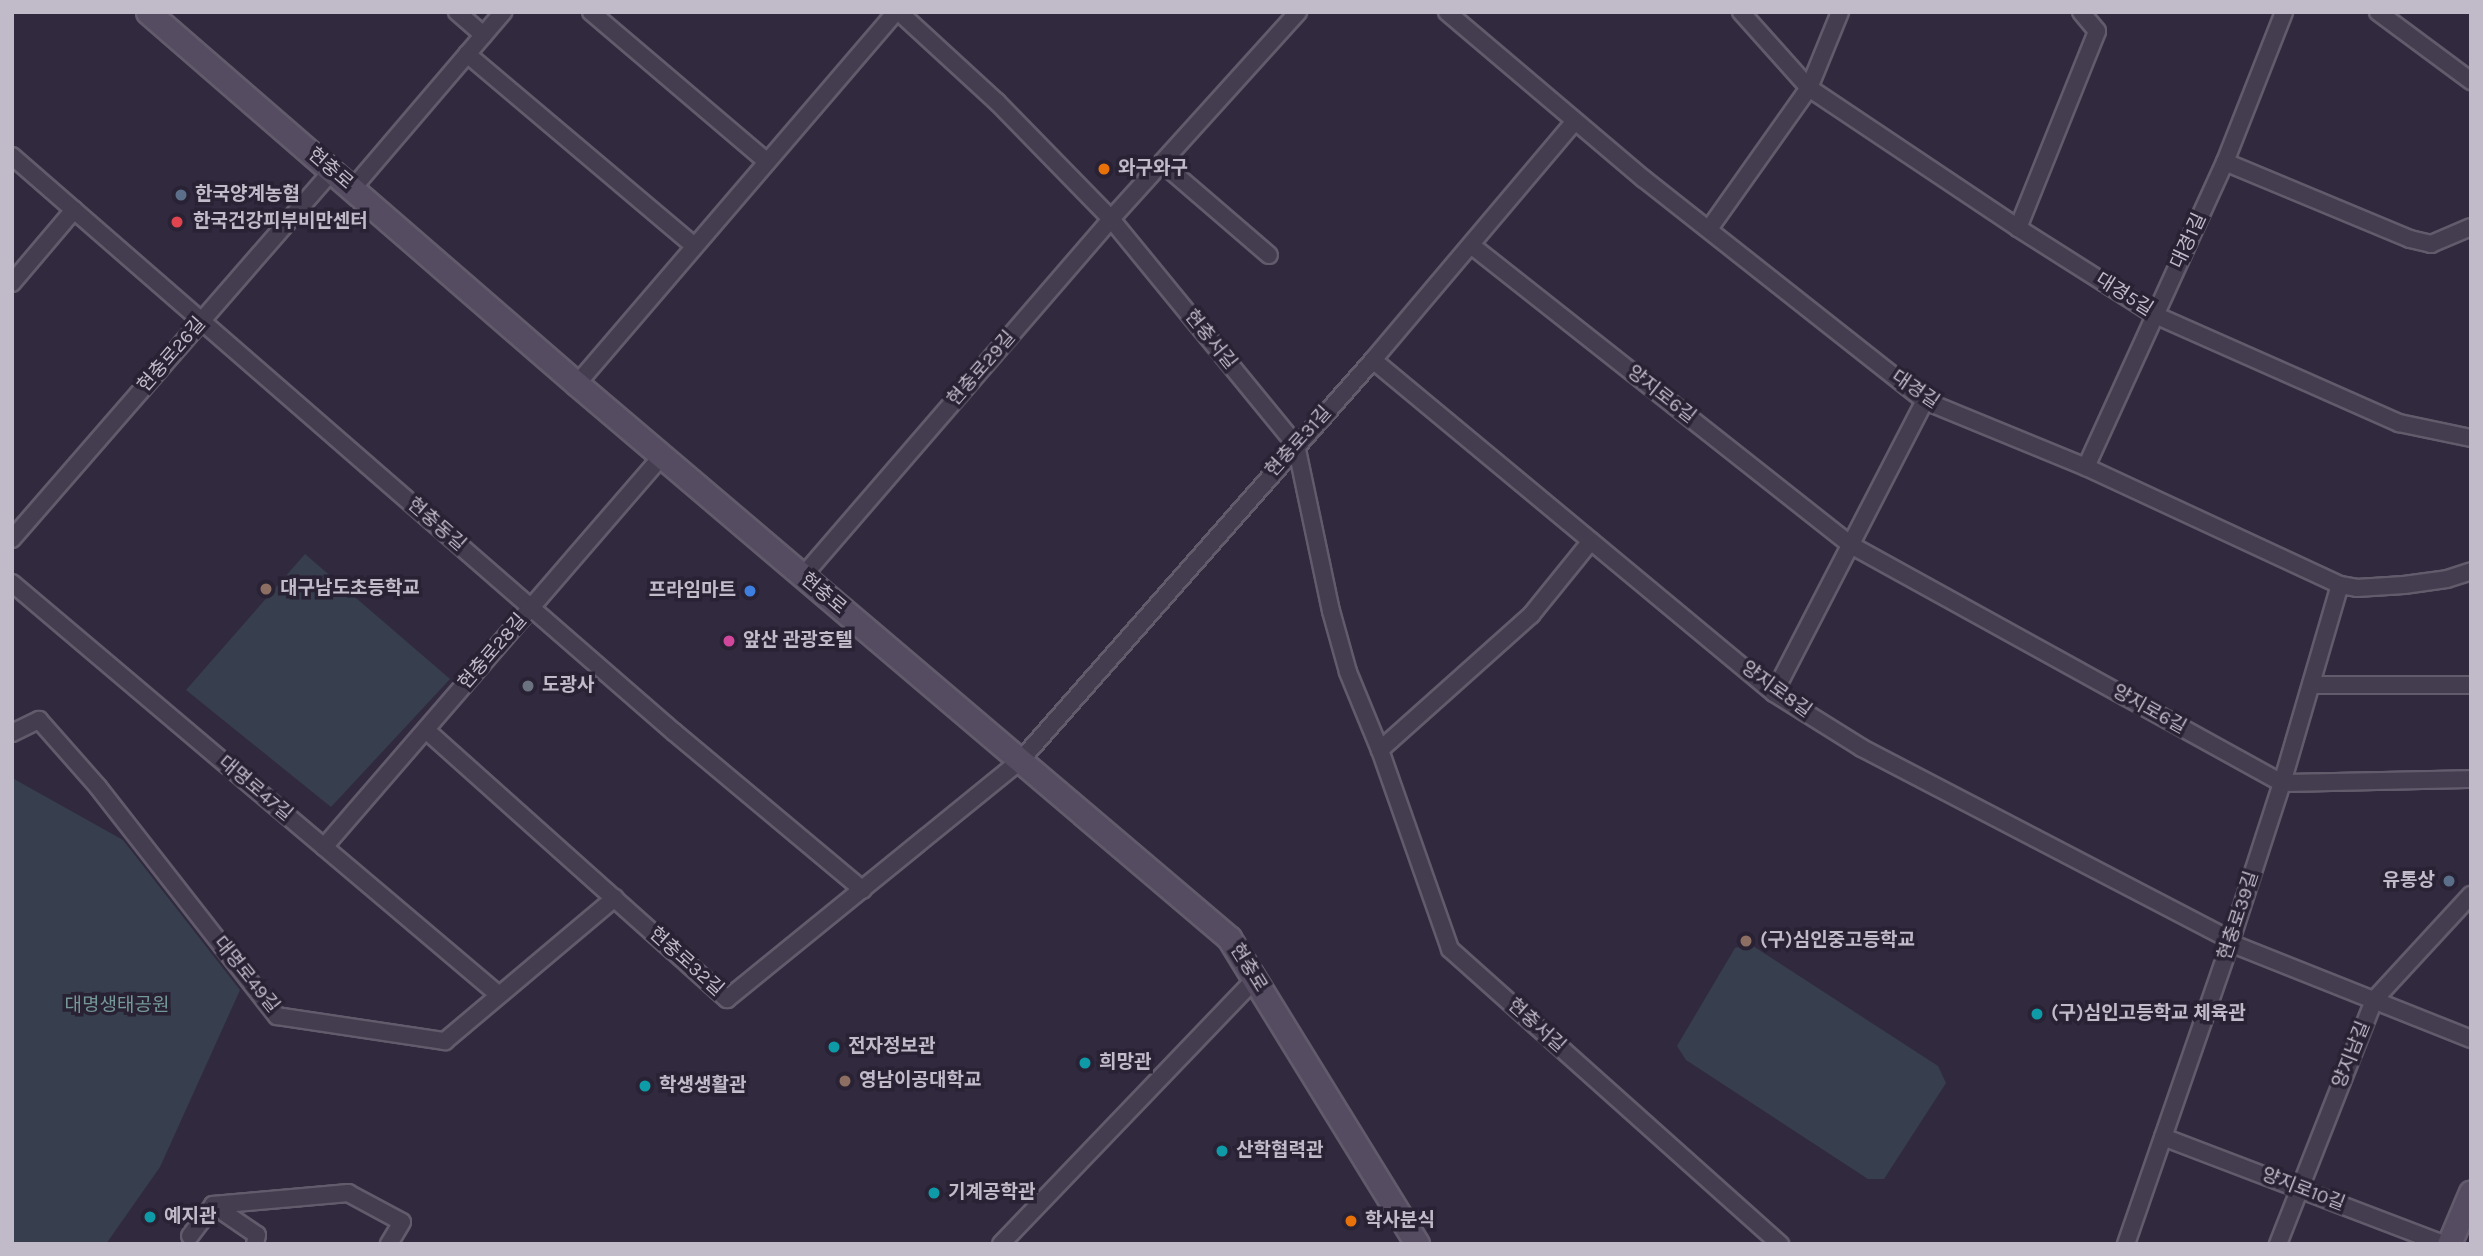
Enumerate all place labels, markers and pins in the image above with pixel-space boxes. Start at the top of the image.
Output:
place label: 와구와구 [1118,158,1188,180]
marker: 와구와구 [1096,161,1112,177]
place label: 한국양계농협 [195,184,300,206]
marker: 한국양계농협 [173,187,189,203]
place label: 한국건강피부비만센터 [193,211,368,233]
marker: 한국건강피부비만센터 [167,212,187,232]
place label: 대구남도초등학교 [280,578,420,600]
place label: 프라임마트 [649,580,736,602]
marker: 대구남도초등학교 [258,581,274,597]
marker: 프라임마트 [742,583,758,599]
place label: 앞산 관광호텔 [743,630,853,652]
marker: 앞산 관광호텔 [721,633,737,649]
place label: 도광사 [542,675,594,697]
marker: 도광사 [520,678,536,694]
place label: 유통상 [2383,870,2435,892]
marker: 유통상 [2441,873,2457,889]
place label: (구)심인중고등학교 [1760,930,1915,952]
marker: (구)심인중고등학교 [1738,933,1754,949]
place label: (구)심인고등학교 체육관 [2051,1003,2246,1025]
marker: (구)심인고등학교 체육관 [2029,1006,2045,1022]
place label: 전자정보관 [848,1036,935,1058]
marker: 전자정보관 [826,1039,842,1055]
place label: 희망관 [1099,1052,1151,1074]
marker: 희망관 [1077,1055,1093,1071]
place label: 영남이공대학교 [859,1070,981,1092]
marker: 영남이공대학교 [837,1073,853,1089]
place label: 학생생활관 [659,1075,746,1097]
marker: 학생생활관 [637,1078,653,1094]
place label: 산학협력관 [1236,1140,1323,1162]
marker: 산학협력관 [1214,1143,1230,1159]
place label: 기계공학관 [948,1182,1035,1204]
marker: 기계공학관 [926,1185,942,1201]
place label: 예지관 [164,1206,216,1228]
marker: 예지관 [142,1209,158,1225]
place label: 학사분식 [1365,1210,1435,1232]
marker: 학사분식 [1343,1213,1359,1229]

